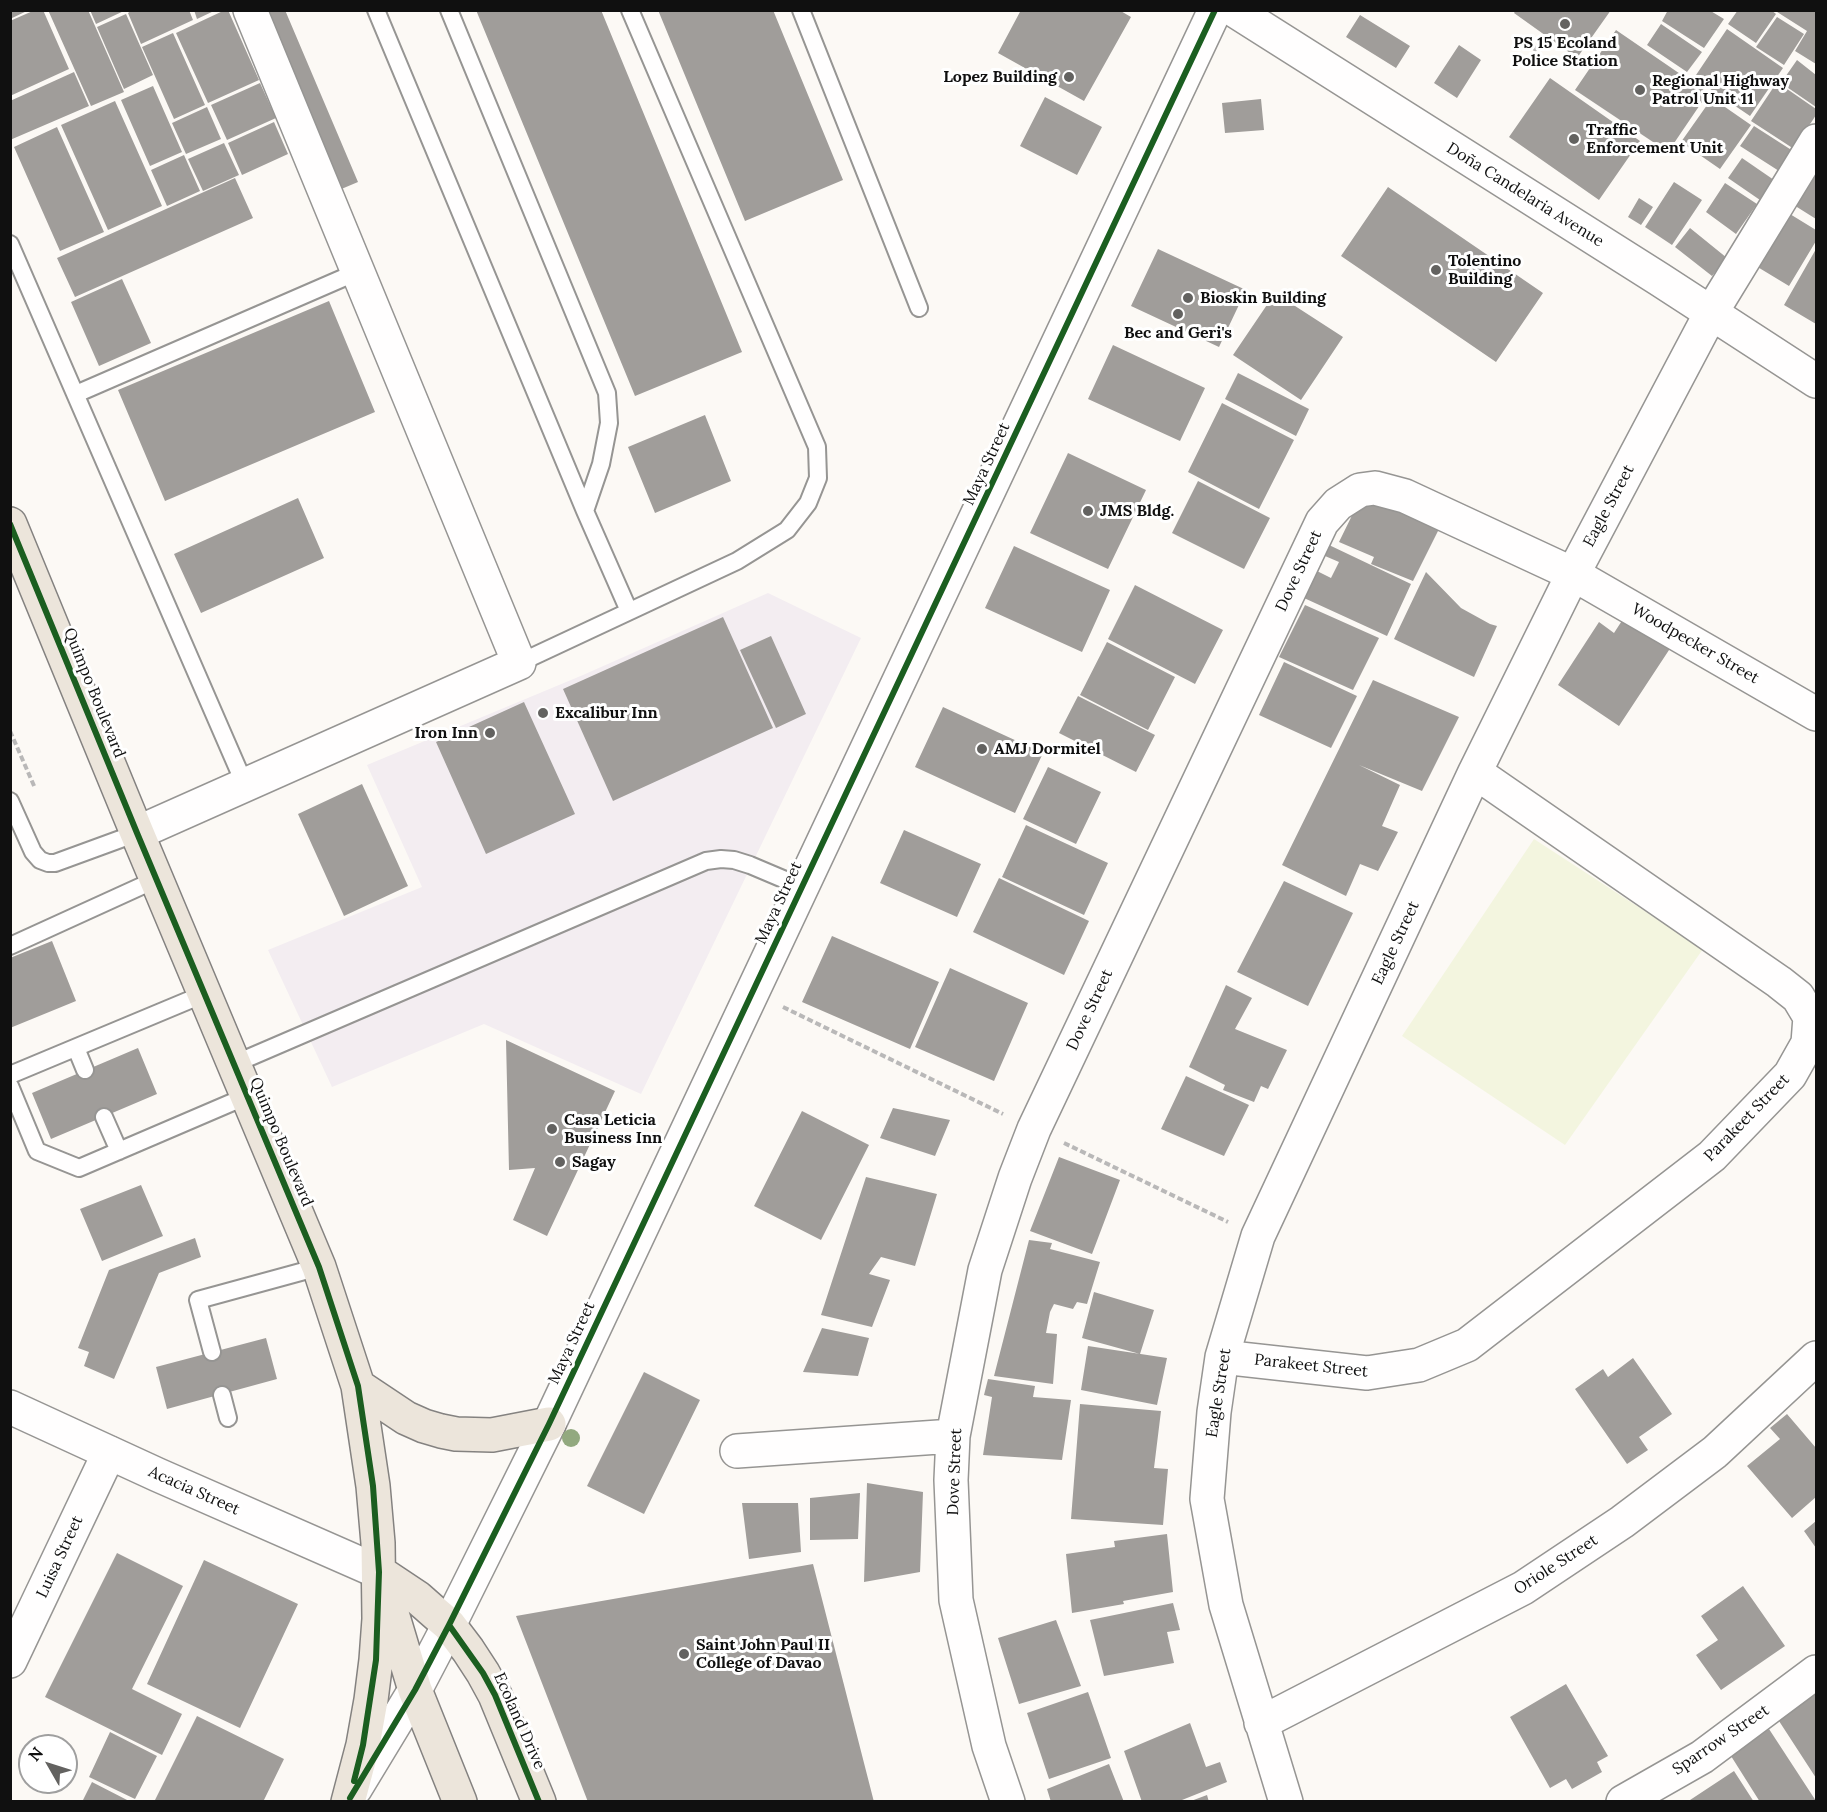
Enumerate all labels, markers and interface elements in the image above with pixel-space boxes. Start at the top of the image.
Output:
marker: PS 15 Ecoland Police Station [1558,17,1572,31]
place label: PS 15 Ecoland Police Station [1512,33,1618,71]
place label: Lopez Building [943,67,1057,87]
marker: Lopez Building [1062,70,1076,84]
place label: Regional Highway Patrol Unit 11 [1652,71,1789,109]
marker: Regional Highway Patrol Unit 11 [1633,83,1647,97]
place label: Traffic Enforcement Unit [1586,120,1723,158]
marker: Traffic Enforcement Unit [1567,132,1581,146]
street label: Doña Candelaria Avenue [1443,139,1607,251]
place label: Tolentino Building [1448,251,1521,289]
marker: Tolentino Building [1429,263,1443,277]
place label: Bioskin Building [1200,288,1326,308]
marker: Bioskin Building [1181,291,1195,305]
marker: Bec and Geri's [1171,307,1185,321]
place label: Bec and Geri's [1124,323,1232,343]
street label: Maya Street [959,420,1015,508]
street label: Eagle Street [1579,462,1639,550]
place label: JMS Bldg. [1100,501,1174,521]
marker: JMS Bldg. [1081,504,1095,518]
street label: Dove Street [1272,527,1326,615]
street label: Woodpecker Street [1628,600,1762,688]
street label: Quimpo Boulevard [59,625,129,761]
place label: Excalibur Inn [555,703,658,723]
marker: Excalibur Inn [536,706,550,720]
place label: Iron Inn [415,723,478,743]
marker: Iron Inn [483,726,497,740]
place label: AMJ Dormitel [994,739,1101,759]
marker: AMJ Dormitel [975,742,989,756]
street label: Maya Street [751,859,807,947]
street label: Eagle Street [1368,898,1424,988]
street label: Dove Street [1063,966,1117,1054]
street label: Parakeet Street [1700,1070,1794,1166]
street label: Quimpo Boulevard [245,1074,317,1210]
place label: Casa Leticia Business Inn [564,1110,662,1148]
marker: Casa Leticia Business Inn [545,1122,559,1136]
place label: Sagay [572,1152,616,1172]
marker: Sagay [553,1155,567,1169]
street label: Maya Street [544,1299,600,1387]
street label: Eagle Street [1202,1347,1236,1439]
street label: Parakeet Street [1253,1350,1369,1382]
street label: Dove Street [944,1428,966,1516]
street label: Acacia Street [146,1462,242,1520]
street label: Luisa Street [33,1513,87,1601]
street label: Oriole Street [1510,1531,1602,1599]
place label: Saint John Paul II College of Davao [696,1635,830,1673]
marker: Saint John Paul II College of Davao [677,1647,691,1661]
street label: Ecoland Drive [489,1670,549,1772]
street label: Sparrow Street [1669,1701,1773,1779]
north arrow [18,1734,78,1794]
text: N [24,1743,47,1765]

